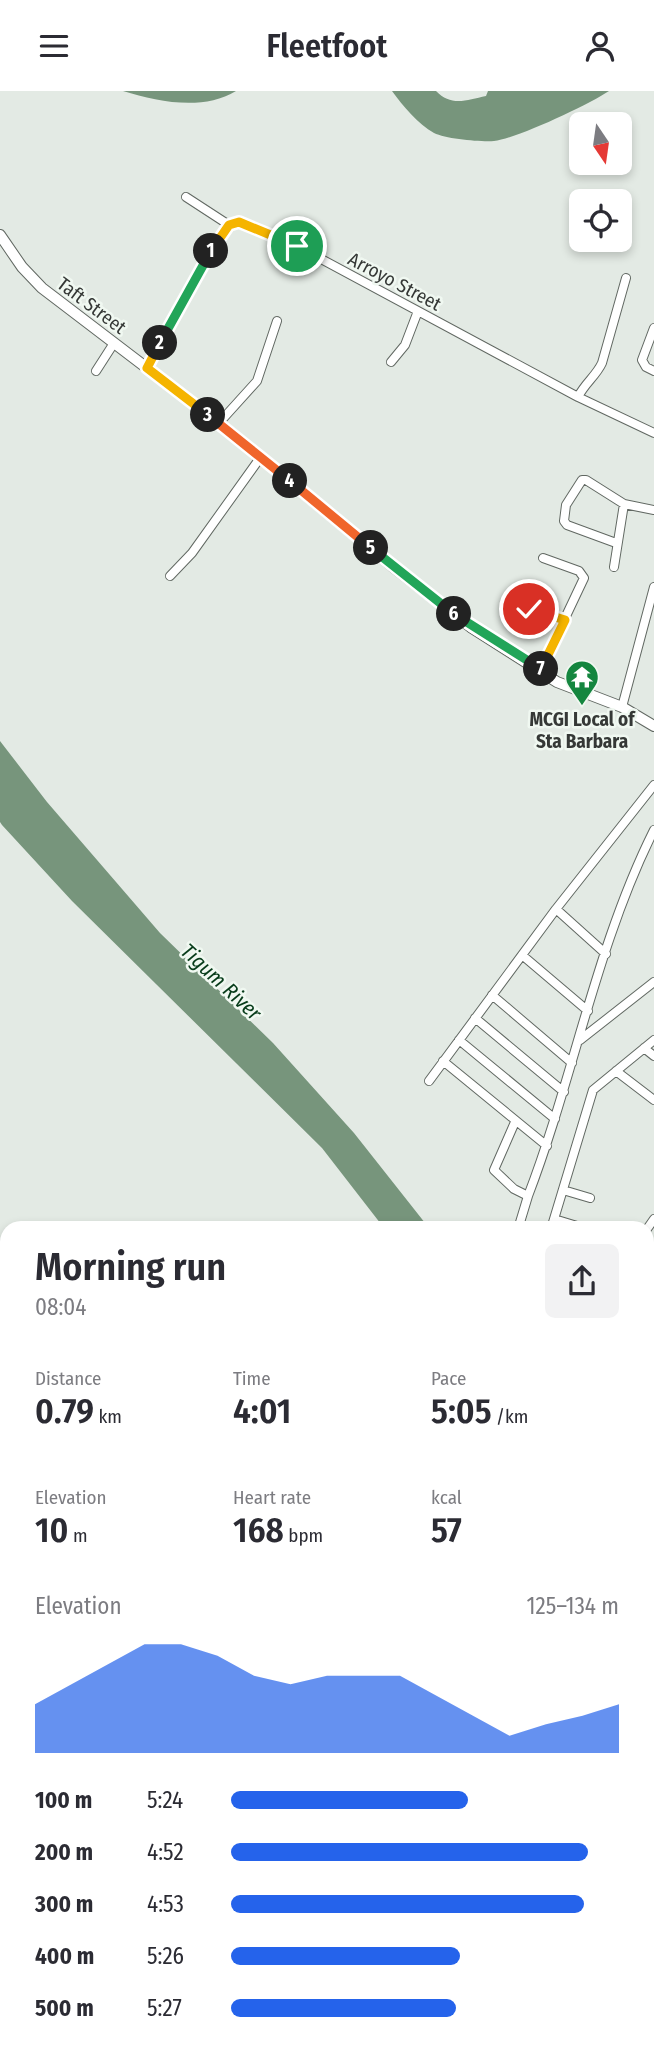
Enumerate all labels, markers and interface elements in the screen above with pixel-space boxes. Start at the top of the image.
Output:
icon: menu [35,27,73,65]
text: Fleetfoot [267,27,387,65]
icon: person [581,27,619,65]
north arrow [569,112,632,175]
map controls [569,112,632,252]
button: locate [569,189,632,252]
pin [267,216,327,276]
icon: arrive [278,227,316,265]
pin: 1 [194,233,228,269]
text: 1 [206,239,215,262]
street label: Arroyo Street [344,247,446,316]
street label: Taft Street [53,272,131,339]
pin: 2 [142,325,178,361]
text: 2 [155,331,164,354]
pin: 3 [190,397,226,433]
text: 3 [203,403,212,426]
pin: 4 [272,463,308,499]
text: 4 [285,469,294,492]
pin: 5 [354,531,388,566]
text: 5 [366,536,375,559]
pin [499,579,559,639]
icon: check [510,590,548,628]
pin: 6 [436,596,472,631]
text: 6 [449,602,458,625]
pin: 7 [524,651,558,687]
text: 7 [536,657,545,680]
temple icon: MCGI Local of Sta Barbara [563,658,601,707]
place label: MCGI Local of Sta Barbara [530,708,636,753]
water label: Tigum River [175,938,267,1026]
text: Morning run [35,1244,226,1290]
button: share [545,1244,619,1318]
text: 08:04 [35,1293,86,1321]
text: Distance [35,1367,102,1390]
text: Time [233,1367,271,1390]
text: Pace [431,1367,466,1390]
text: 0.79 [35,1390,94,1432]
text: 4:01 [233,1390,291,1432]
text: 5:05 [431,1390,492,1432]
text: km [94,1405,122,1428]
text: /km [492,1405,528,1428]
text: Elevation [35,1486,107,1509]
text: Heart rate [233,1486,311,1509]
text: kcal [431,1486,462,1509]
text: 10 [35,1509,68,1551]
text: 168 [233,1509,284,1551]
text: 57 [431,1509,462,1551]
text: m [68,1524,88,1547]
text: bpm [284,1524,323,1547]
text: Elevation [35,1592,122,1620]
text: 125–134 m [527,1592,619,1620]
text: 100 m [35,1786,92,1814]
text: 5:24 [147,1786,183,1814]
text: 200 m [35,1838,93,1866]
text: 4:52 [147,1838,184,1866]
text: 300 m [35,1890,93,1918]
text: 4:53 [147,1890,184,1918]
text: 400 m [35,1942,94,1970]
text: 5:26 [147,1942,184,1970]
text: 500 m [35,1994,94,2022]
text: 5:27 [147,1994,182,2022]

